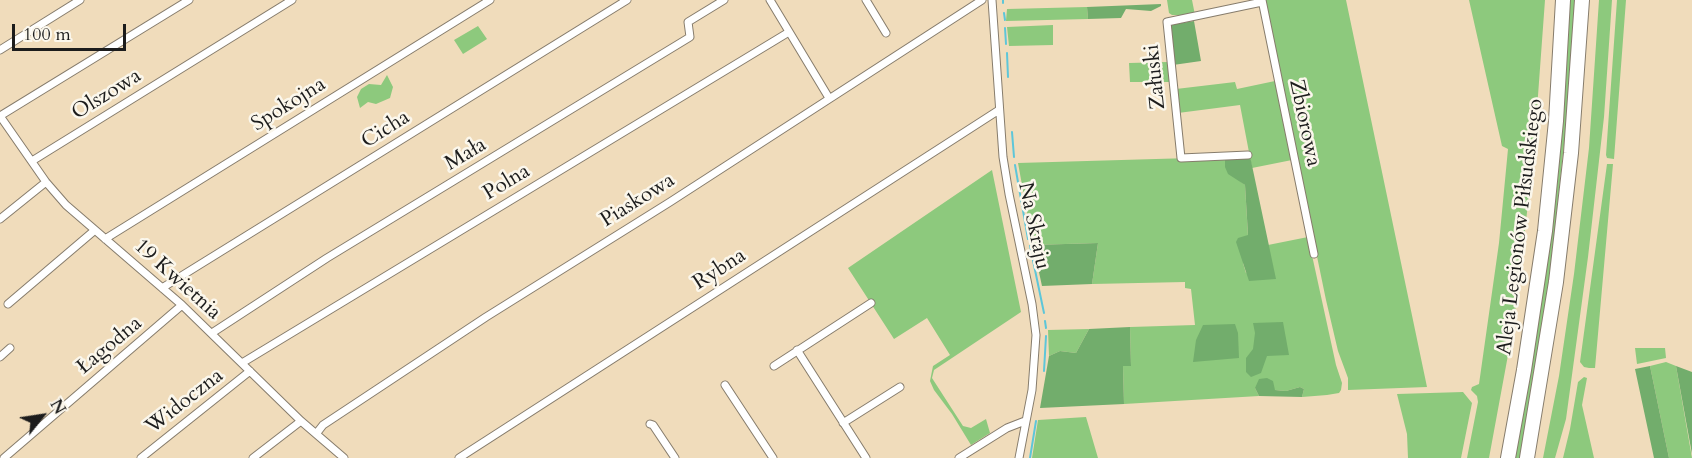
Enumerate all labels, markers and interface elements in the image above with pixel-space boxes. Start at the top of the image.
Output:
scale bar [15,12,129,50]
text: 100 m [23,22,71,47]
street label: Załuski [1140,43,1172,111]
street label: Olszowa [68,64,146,126]
street label: Spokojna [247,72,331,138]
street label: Zbiorowa [1282,77,1326,169]
street label: Aleja Legionów Piłsudskiego [1493,97,1549,357]
street label: Cicha [357,105,415,155]
street label: Mała [441,133,491,177]
street label: Polna [479,159,535,207]
street label: Piaskowa [596,168,680,234]
street label: Na Skraju [1011,180,1055,272]
street label: 19 Kwietnia [128,234,226,326]
street label: Rybna [689,244,751,296]
street label: Łagodna [72,312,148,380]
street label: Widoczna [141,364,229,440]
north arrow [12,386,72,446]
text: N [45,395,71,419]

